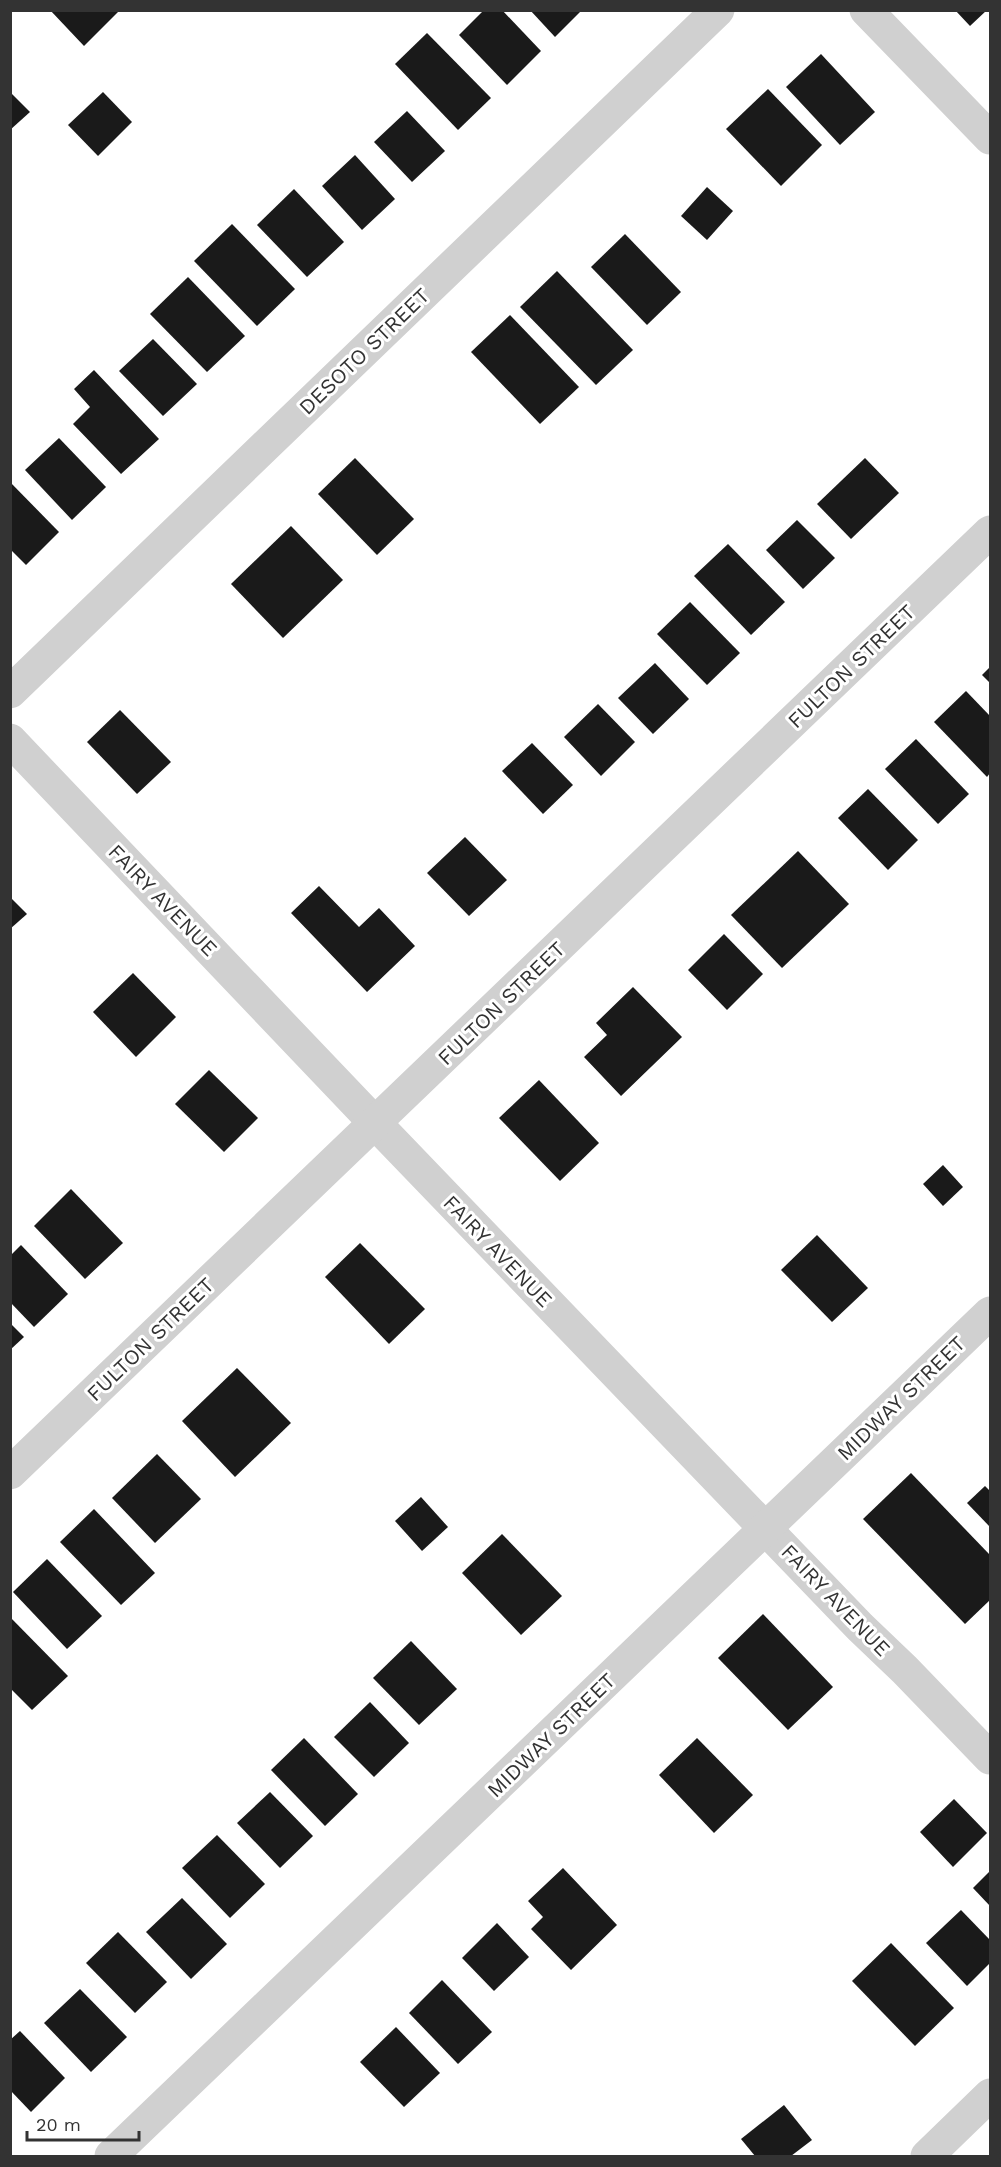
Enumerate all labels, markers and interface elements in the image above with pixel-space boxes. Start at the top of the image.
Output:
street label: DESOTO STREET [294,282,435,419]
street label: FULTON STREET [782,599,920,733]
street label: FAIRY AVENUE [103,839,223,961]
street label: FULTON STREET [432,936,570,1070]
street label: FAIRY AVENUE [438,1190,558,1312]
street label: FULTON STREET [81,1272,219,1406]
street label: MIDWAY STREET [832,1330,970,1465]
street label: FAIRY AVENUE [776,1539,896,1661]
street label: MIDWAY STREET [482,1667,620,1802]
scale bar [27,2104,140,2142]
text: 20 m [36,2114,81,2135]

